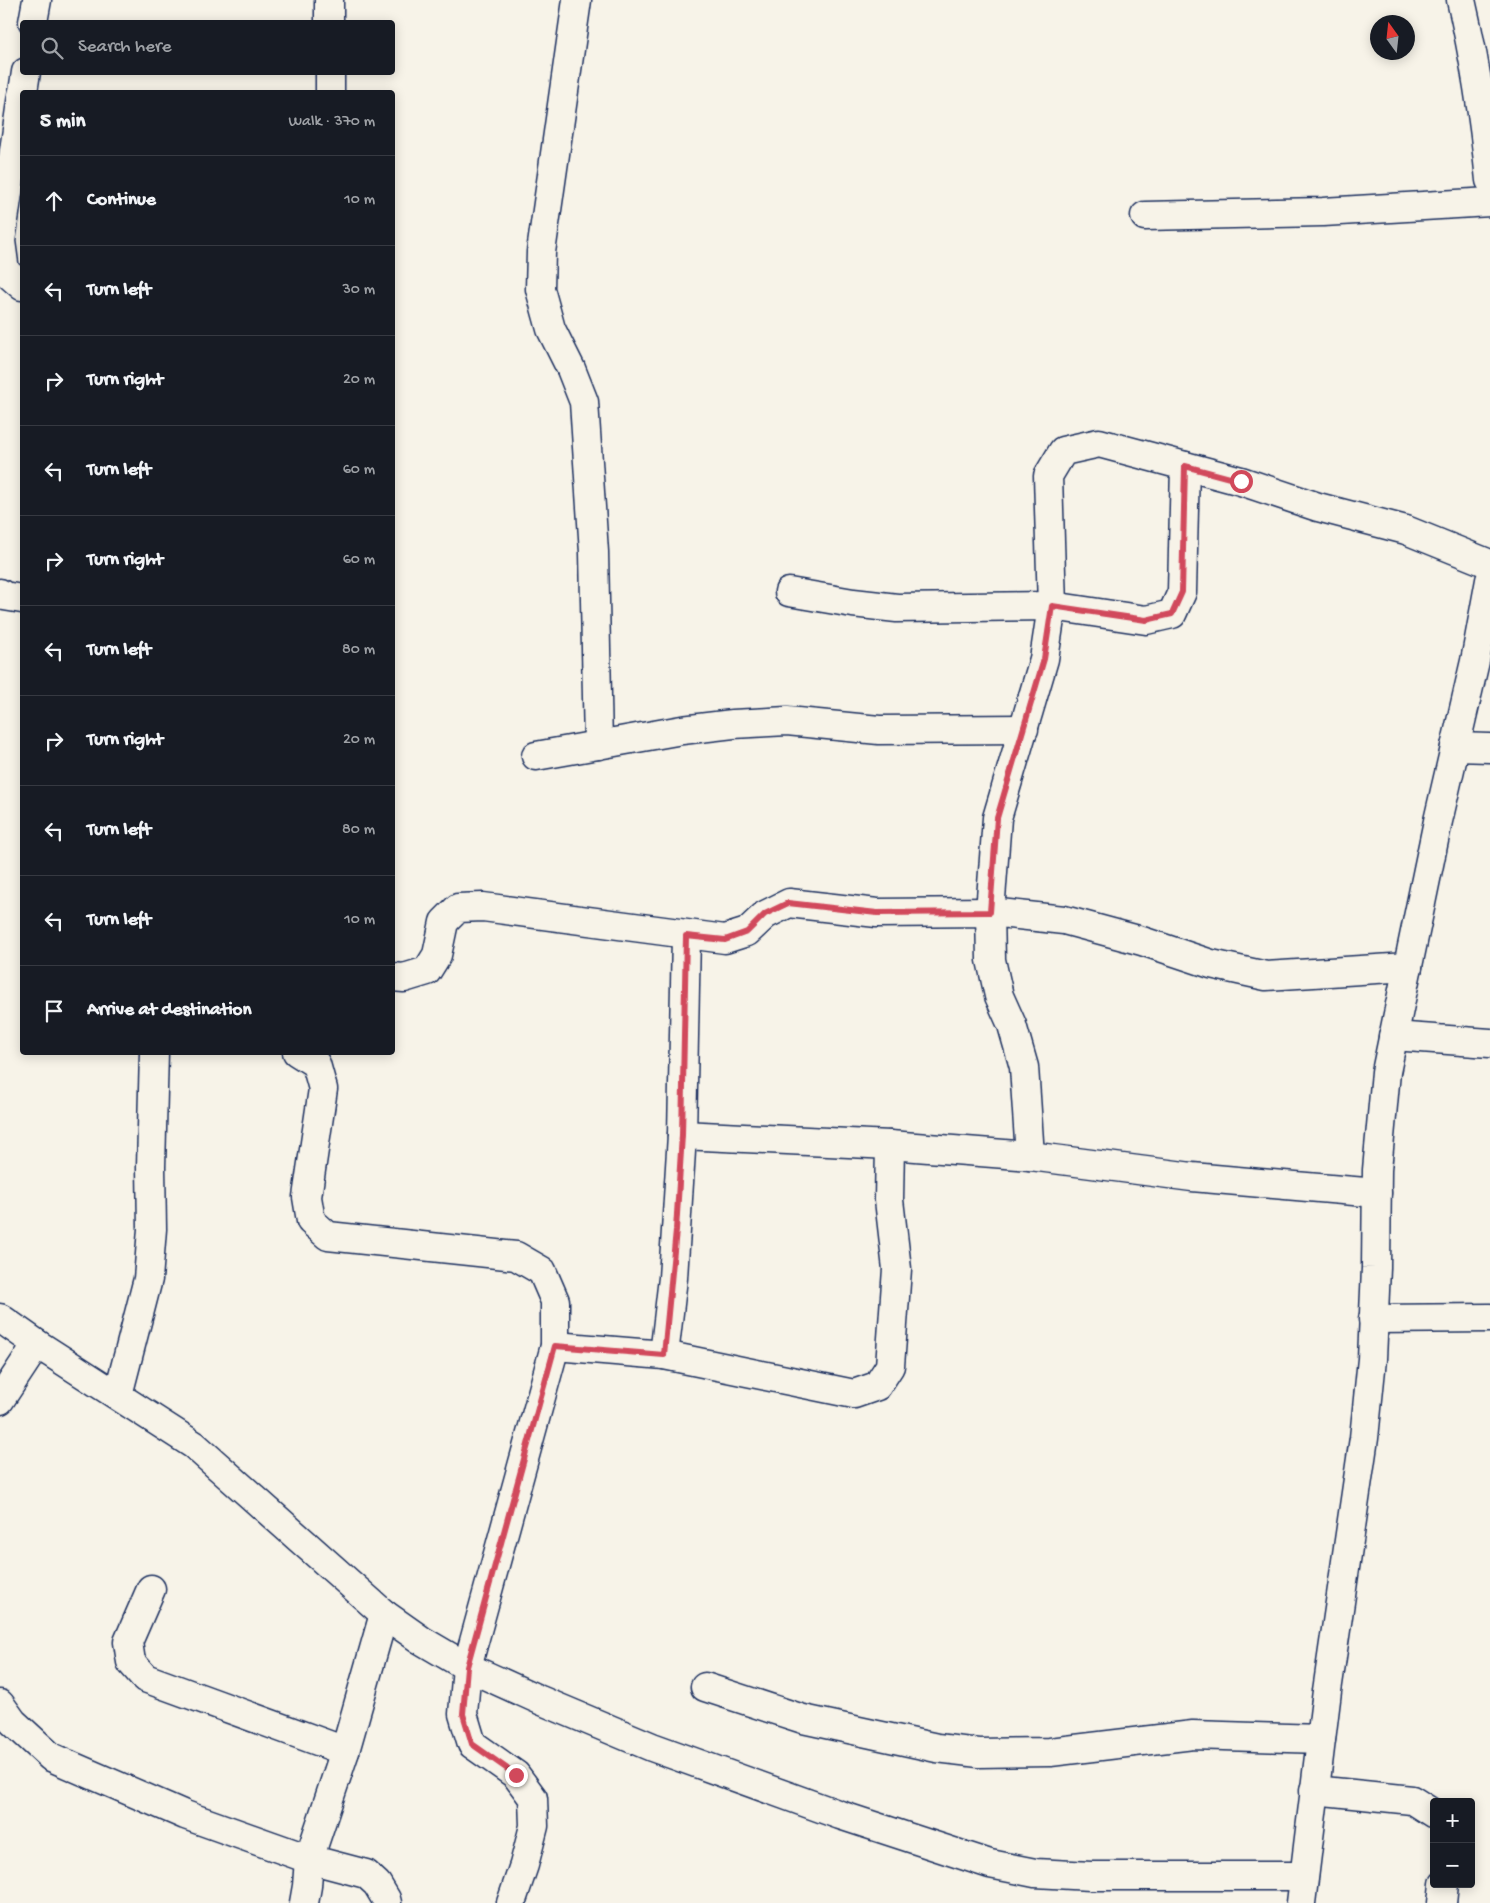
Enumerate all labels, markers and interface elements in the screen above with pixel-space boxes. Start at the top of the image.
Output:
north arrow [1370,15,1415,60]
search box [20,20,395,75]
icon: search [38,34,66,62]
text: Search here [78,36,172,59]
text: 5 min [40,110,85,135]
text: Walk · 370 m [288,113,375,132]
icon: ahead [40,187,68,215]
text: Continue [87,189,156,212]
text: 10 m [344,191,375,210]
icon: left [40,277,68,305]
text: Turn left [87,279,151,302]
text: 30 m [342,281,375,300]
icon: right [40,367,68,395]
text: Turn right [87,369,163,392]
text: 20 m [343,371,375,390]
icon: left [40,457,68,485]
text: Turn left [87,459,151,482]
text: 60 m [343,461,375,480]
route start [1230,470,1253,493]
icon: right [40,547,68,575]
text: Turn right [87,549,163,572]
text: 60 m [343,551,375,570]
icon: left [40,637,68,665]
text: Turn left [87,639,151,662]
text: 80 m [342,641,375,660]
icon: right [40,727,68,755]
text: Turn right [87,729,163,752]
text: 20 m [343,731,375,750]
icon: left [40,817,68,845]
text: Turn left [87,819,151,842]
text: 80 m [342,821,375,840]
icon: left [40,907,68,935]
text: Turn left [87,909,151,932]
text: 10 m [344,911,375,930]
icon: arrive [40,997,68,1025]
text: Arrive at destination [87,999,251,1022]
route end [505,1764,528,1787]
map controls [1430,1798,1475,1888]
button: + [1430,1798,1475,1843]
button: − [1430,1843,1475,1888]

